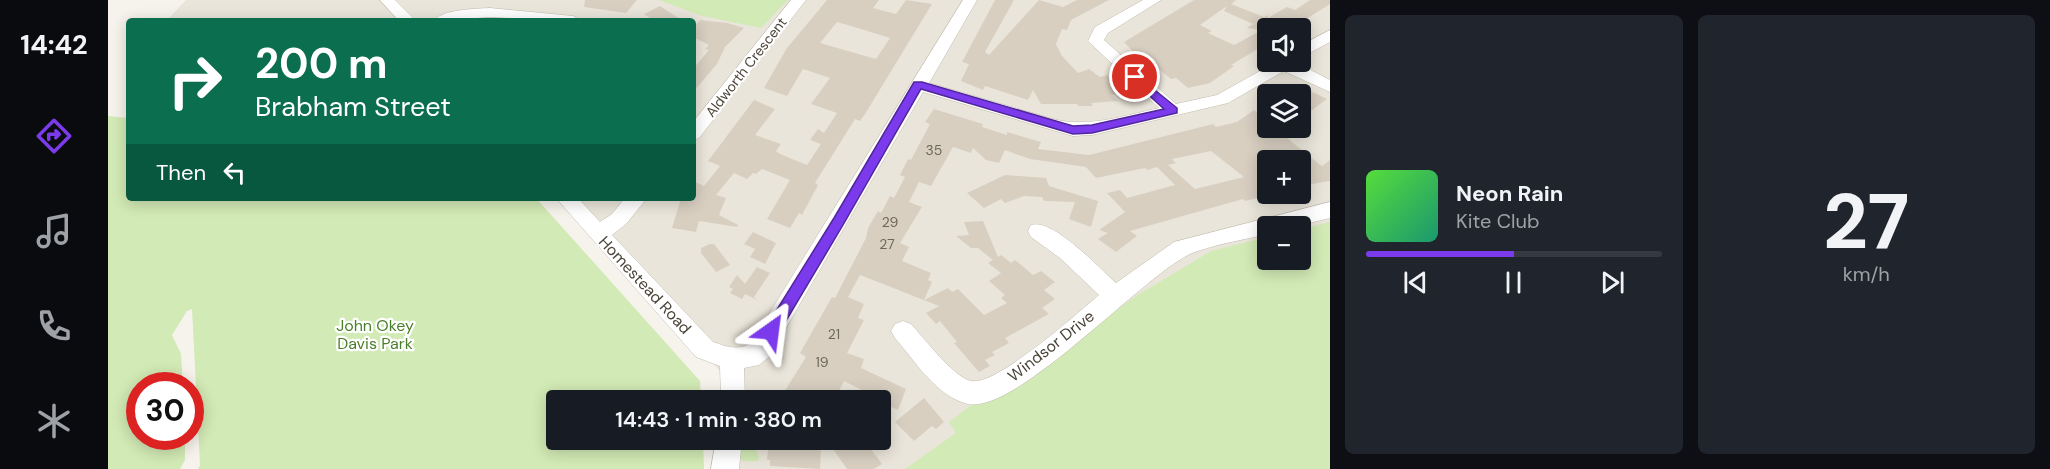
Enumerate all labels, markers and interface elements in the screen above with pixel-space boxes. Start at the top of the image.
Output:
street label: Aldworth Crescent [701,13,791,121]
map controls [1257,18,1311,270]
button: sound [1257,18,1311,72]
text: 14:42 [20,27,88,62]
text: 200 m [255,36,388,91]
icon: right [156,42,234,120]
pin [1109,51,1160,102]
icon: arrive [1118,60,1151,93]
button: layers [1257,84,1311,138]
text: Brabham Street [255,89,451,124]
icon: directions [33,115,75,157]
house number: 35 [926,141,942,159]
button: + [1257,150,1311,204]
icon: left [218,156,251,189]
text: Then [156,158,206,187]
text: 27 [1823,171,1909,272]
text: Neon Rain [1456,179,1563,208]
text: Kite Club [1456,208,1540,234]
icon: music [33,210,75,252]
house number: 29 [882,213,899,231]
button: − [1257,216,1311,270]
street label: Homestead Road [594,231,696,339]
house number: 27 [879,235,895,253]
text: km/h [1843,261,1890,287]
icon: previous [1399,266,1432,299]
icon: pause [1497,266,1530,299]
icon: next [1596,266,1629,299]
position arrow [739,299,803,363]
icon: phone [33,305,75,347]
street label: Windsor Drive [1004,306,1098,386]
park label: John Okey Davis Park [336,315,414,354]
house number: 21 [828,325,840,343]
house number: 19 [815,353,829,371]
speed limit sign: 30 [126,372,204,450]
icon: climate [33,400,75,442]
text: 14:43 · 1 min · 380 m [615,405,822,434]

